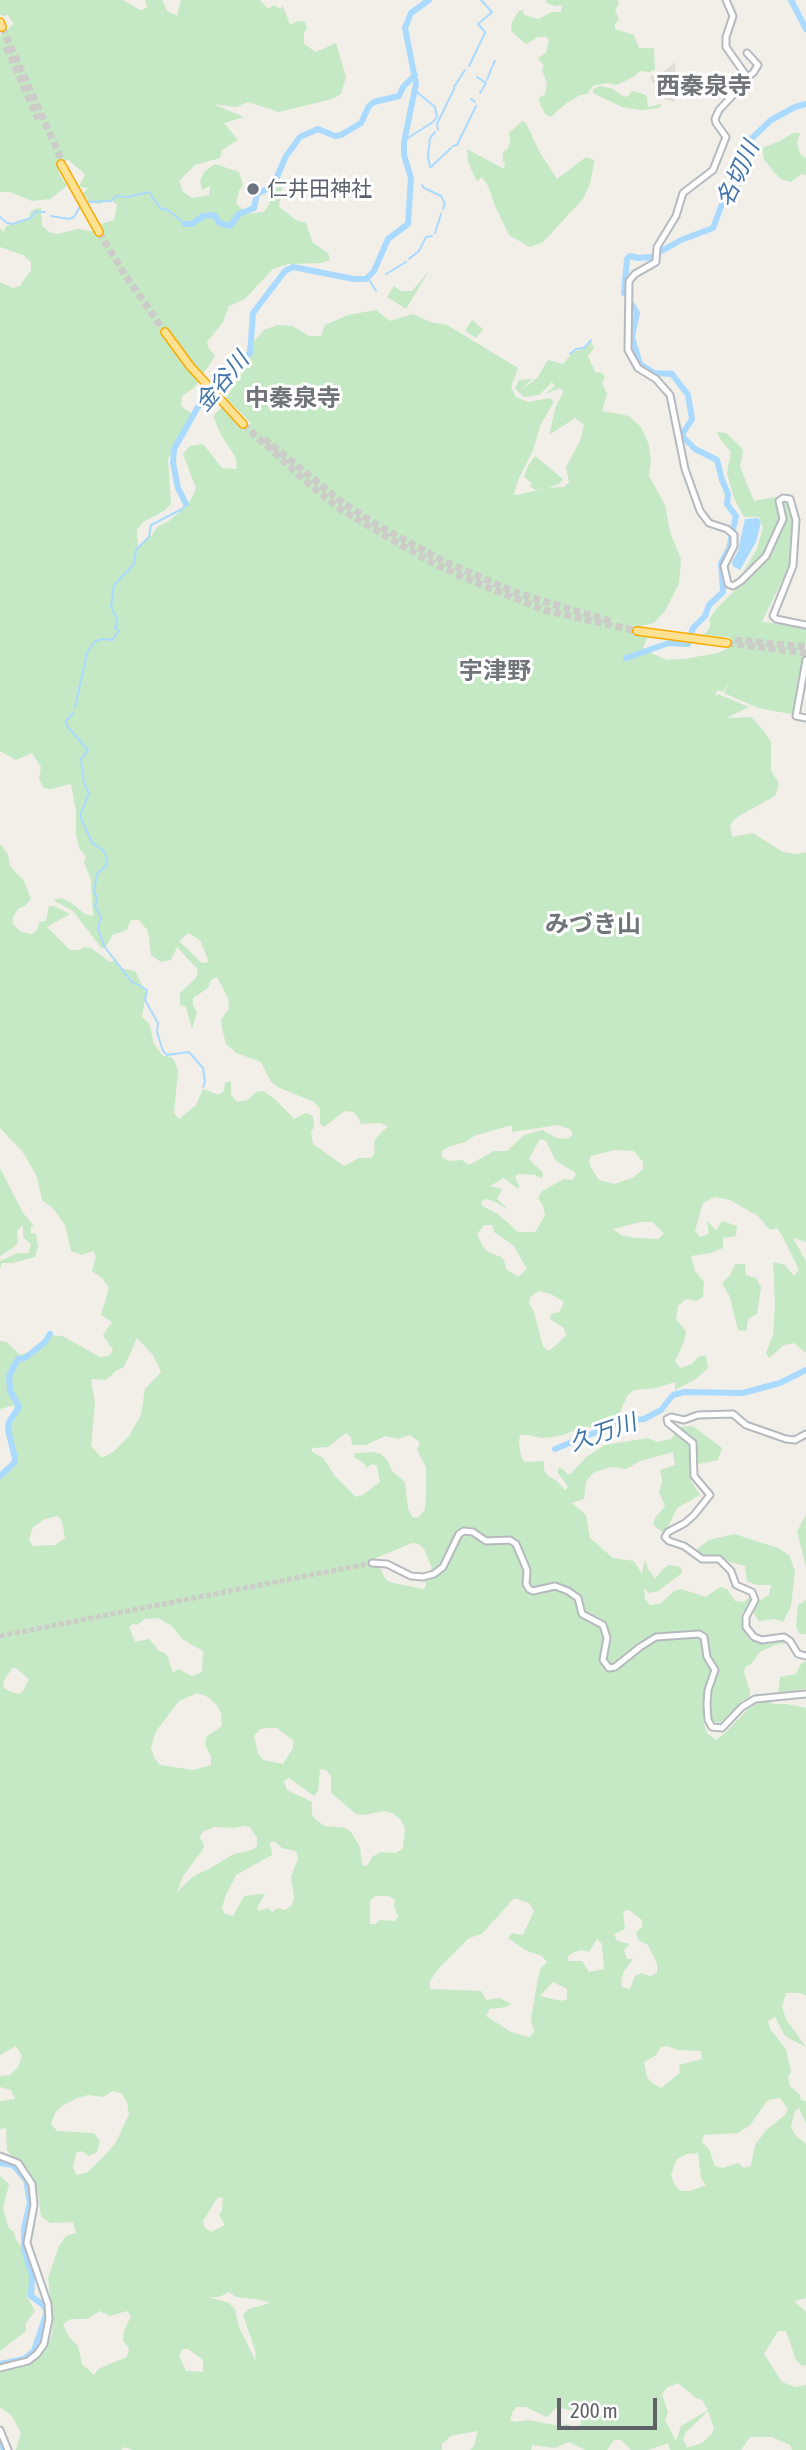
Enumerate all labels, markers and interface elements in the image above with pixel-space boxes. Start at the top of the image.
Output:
district label: 西秦泉寺 [656,72,752,100]
water label: 名切川 [711,137,765,211]
place label: 仁井田神社 [267,176,372,202]
marker: 仁井田神社 [245,181,261,197]
water label: 金谷川 [189,347,255,417]
district label: 中秦泉寺 [245,384,341,412]
district label: 宇津野 [459,657,531,685]
district label: みづき山 [545,910,641,938]
water label: 久万川 [566,1409,640,1457]
scale bar [561,2384,661,2428]
text: 200 m [570,2398,618,2422]

